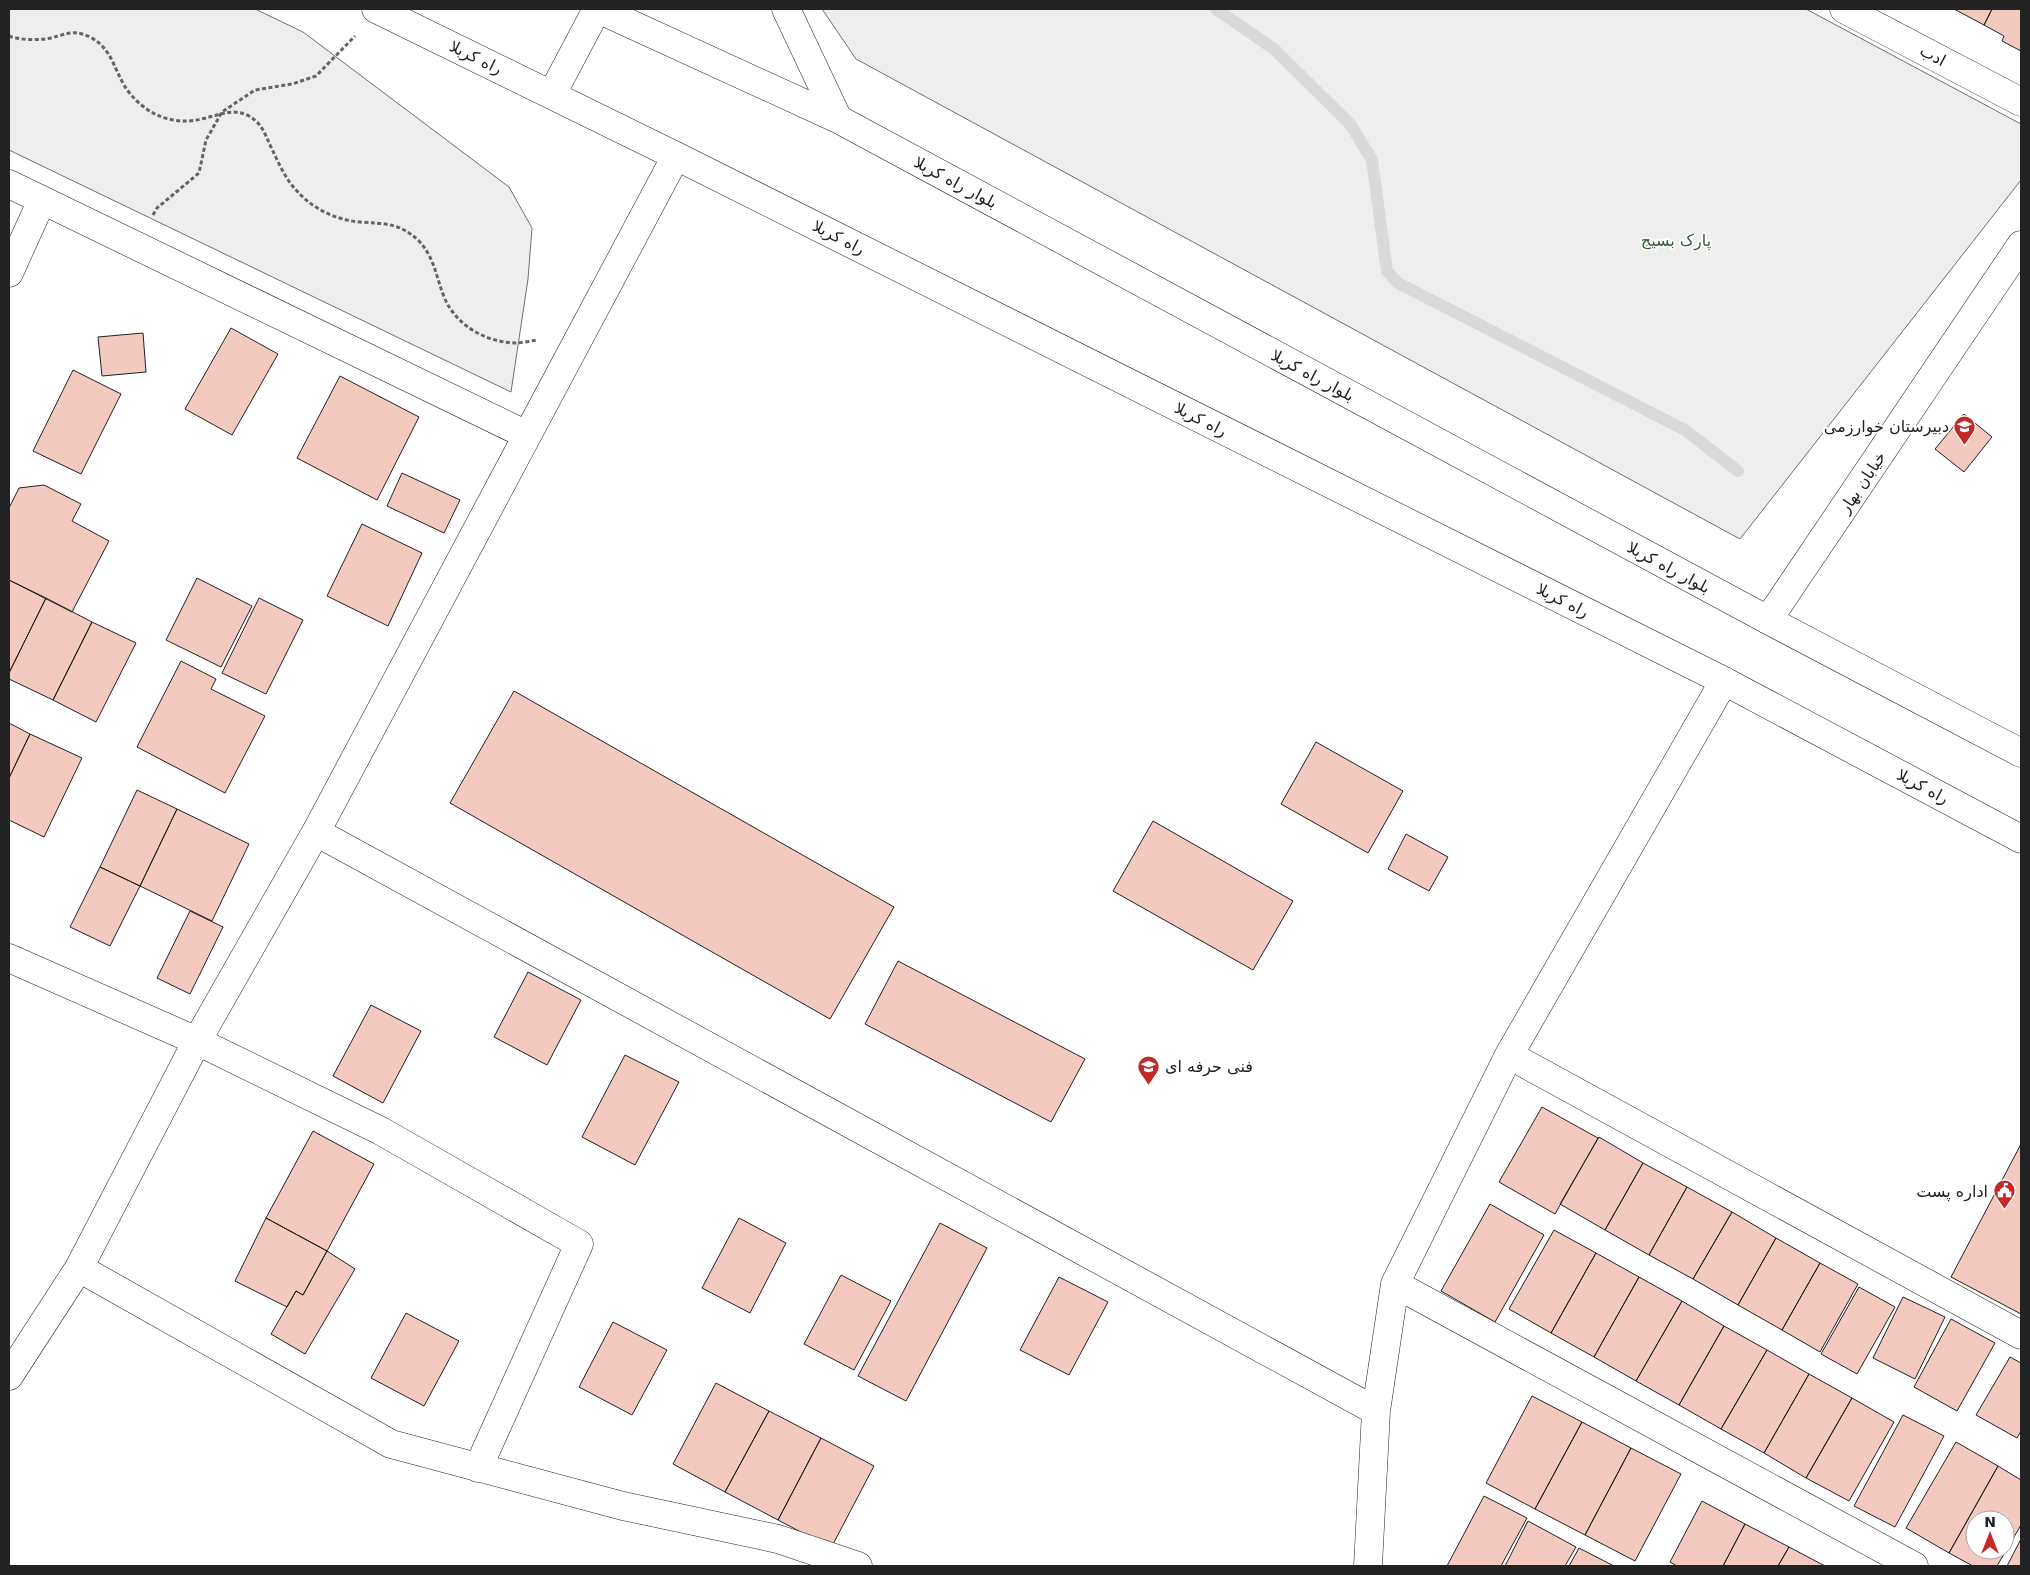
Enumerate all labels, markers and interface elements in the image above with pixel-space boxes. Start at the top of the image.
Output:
street label: راه کربلا [446,37,505,79]
street label: ادب [1917,41,1949,70]
street label: بلوار راه کربلا [911,153,1001,213]
street label: راه کربلا [809,216,868,260]
park label: پارک بسیج [1641,231,1711,251]
street label: بلوار راه کربلا [1268,346,1358,406]
street label: راه کربلا [1171,398,1230,442]
school or university icon: دبیرستان خوارزمی [1953,414,1977,445]
place label: دبیرستان خوارزمی [1824,417,1949,437]
street label: خیابان بهار [1834,448,1891,518]
street label: بلوار راه کربلا [1624,538,1714,598]
street label: راه کربلا [1533,579,1592,623]
street label: راه کربلا [1893,765,1952,809]
school or university icon: فنی حرفه ای [1137,1054,1161,1085]
place label: فنی حرفه ای [1165,1057,1253,1077]
public building icon: اداره پست [1992,1179,2016,1210]
place label: اداره پست [1916,1182,1988,1202]
north arrow [1965,1510,2015,1560]
text: N [1984,1514,1996,1530]

